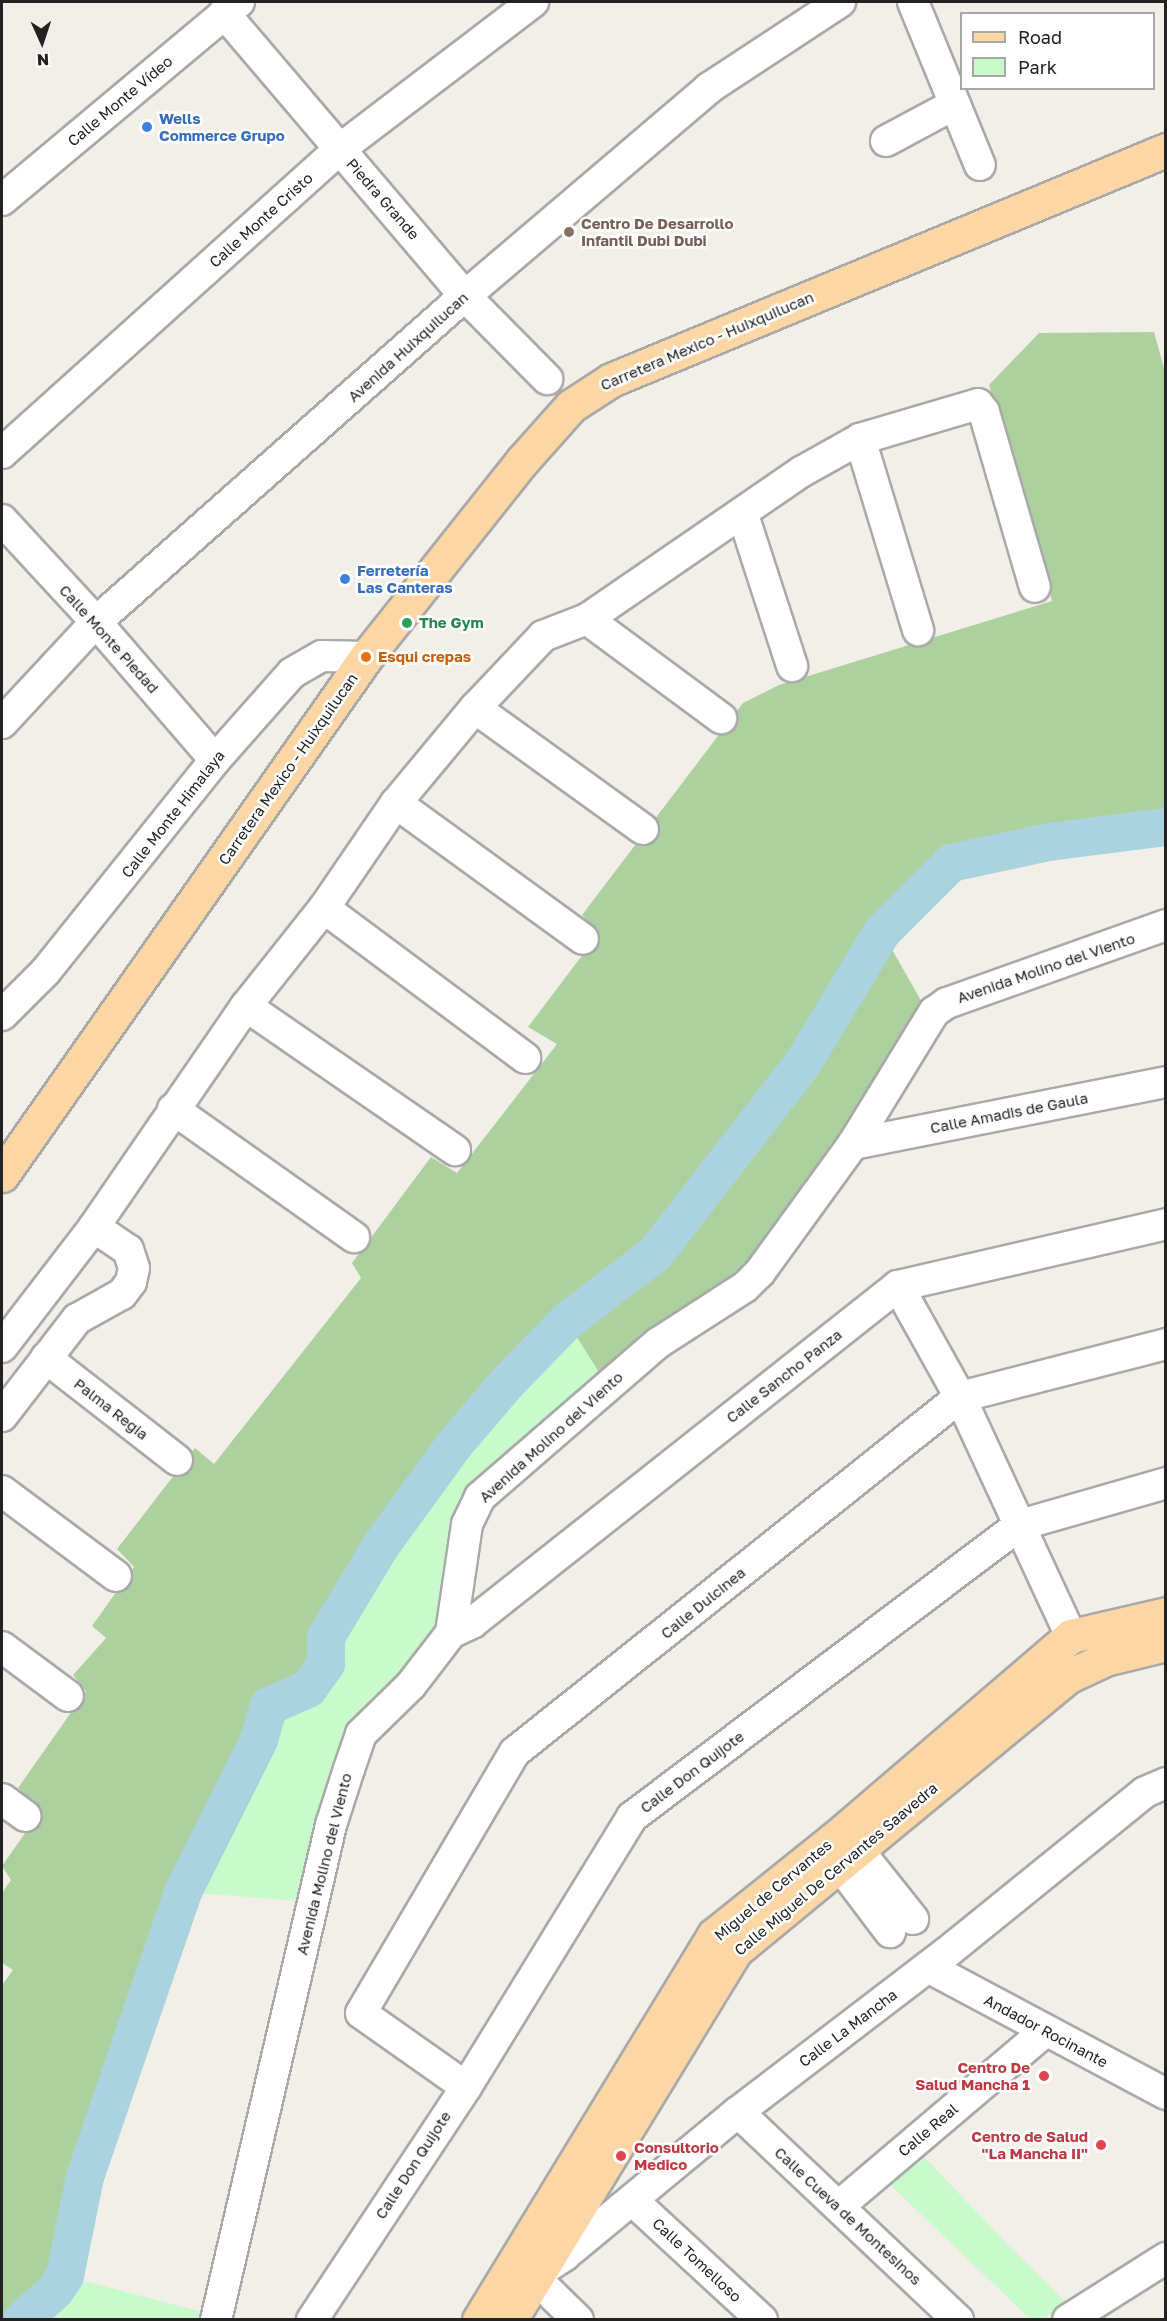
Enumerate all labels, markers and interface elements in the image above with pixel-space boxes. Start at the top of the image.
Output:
north arrow [12,12,72,72]
legend [960,12,1155,90]
text: Road [1018,26,1062,48]
text: N [36,50,50,70]
street label: Calle Monte Vídeo [64,52,176,150]
text: Park [1018,56,1057,78]
place label: Wells Commerce Grupo [159,109,285,144]
marker: Wells Commerce Grupo [140,120,154,134]
street label: Piedra Grande [343,155,423,243]
street label: Calle Monte Cristo [206,169,316,271]
place label: Centro De Desarrollo Infantil Dubi Dubi [581,214,733,249]
marker: Centro De Desarrollo Infantil Dubi Dubi [562,225,576,239]
street label: Avenida Huixquilucan [344,288,472,406]
street label: Carretera Mexico - Huixquilucan [598,288,816,394]
place label: Ferretería Las Canteras [357,561,453,596]
marker: Ferretería Las Canteras [338,572,352,586]
street label: Calle Monte Piedad [56,581,162,697]
place label: The Gym [419,614,484,632]
marker: The Gym [400,616,414,630]
place label: Esqui crepas [378,648,471,666]
marker: Esqui crepas [359,650,373,664]
street label: Carretera Mexico - Huixquilucan [215,670,361,868]
street label: Calle Monte Himalaya [118,747,228,881]
street label: Avenida Molino del Viento [955,929,1137,1007]
street label: Calle Amadis de Gaula [929,1089,1089,1137]
street label: Calle Sancho Panza [723,1325,845,1427]
street label: Avenida Molino del Viento [476,1368,626,1506]
street label: Palma Regia [70,1375,152,1443]
street label: Calle Dulcinea [657,1563,749,1643]
street label: Calle Don Quijote [637,1727,747,1817]
street label: Avenida Molino del Viento [293,1771,355,1957]
street label: Calle Miguel De Cervantes Saavedra [731,1779,941,1959]
street label: Miguel de Cervantes [711,1836,835,1944]
street label: Calle La Mancha [795,1985,901,2071]
street label: Andador Rocinante [981,1991,1111,2071]
place label: Centro De Salud Mancha 1 [915,2058,1030,2093]
marker: Centro De Salud Mancha 1 [1035,2067,1053,2085]
street label: Calle Real [894,2100,962,2160]
street label: Calle Don Quijote [371,2108,455,2222]
place label: Centro de Salud "La Mancha II" [971,2127,1088,2162]
marker: Centro de Salud "La Mancha II" [1092,2136,1110,2154]
place label: Consultorio Medico [634,2138,719,2173]
street label: Calle Cueva de Montesinos [771,2143,925,2289]
marker: Consultorio Medico [612,2147,630,2165]
street label: Calle Tomelloso [649,2214,745,2306]

